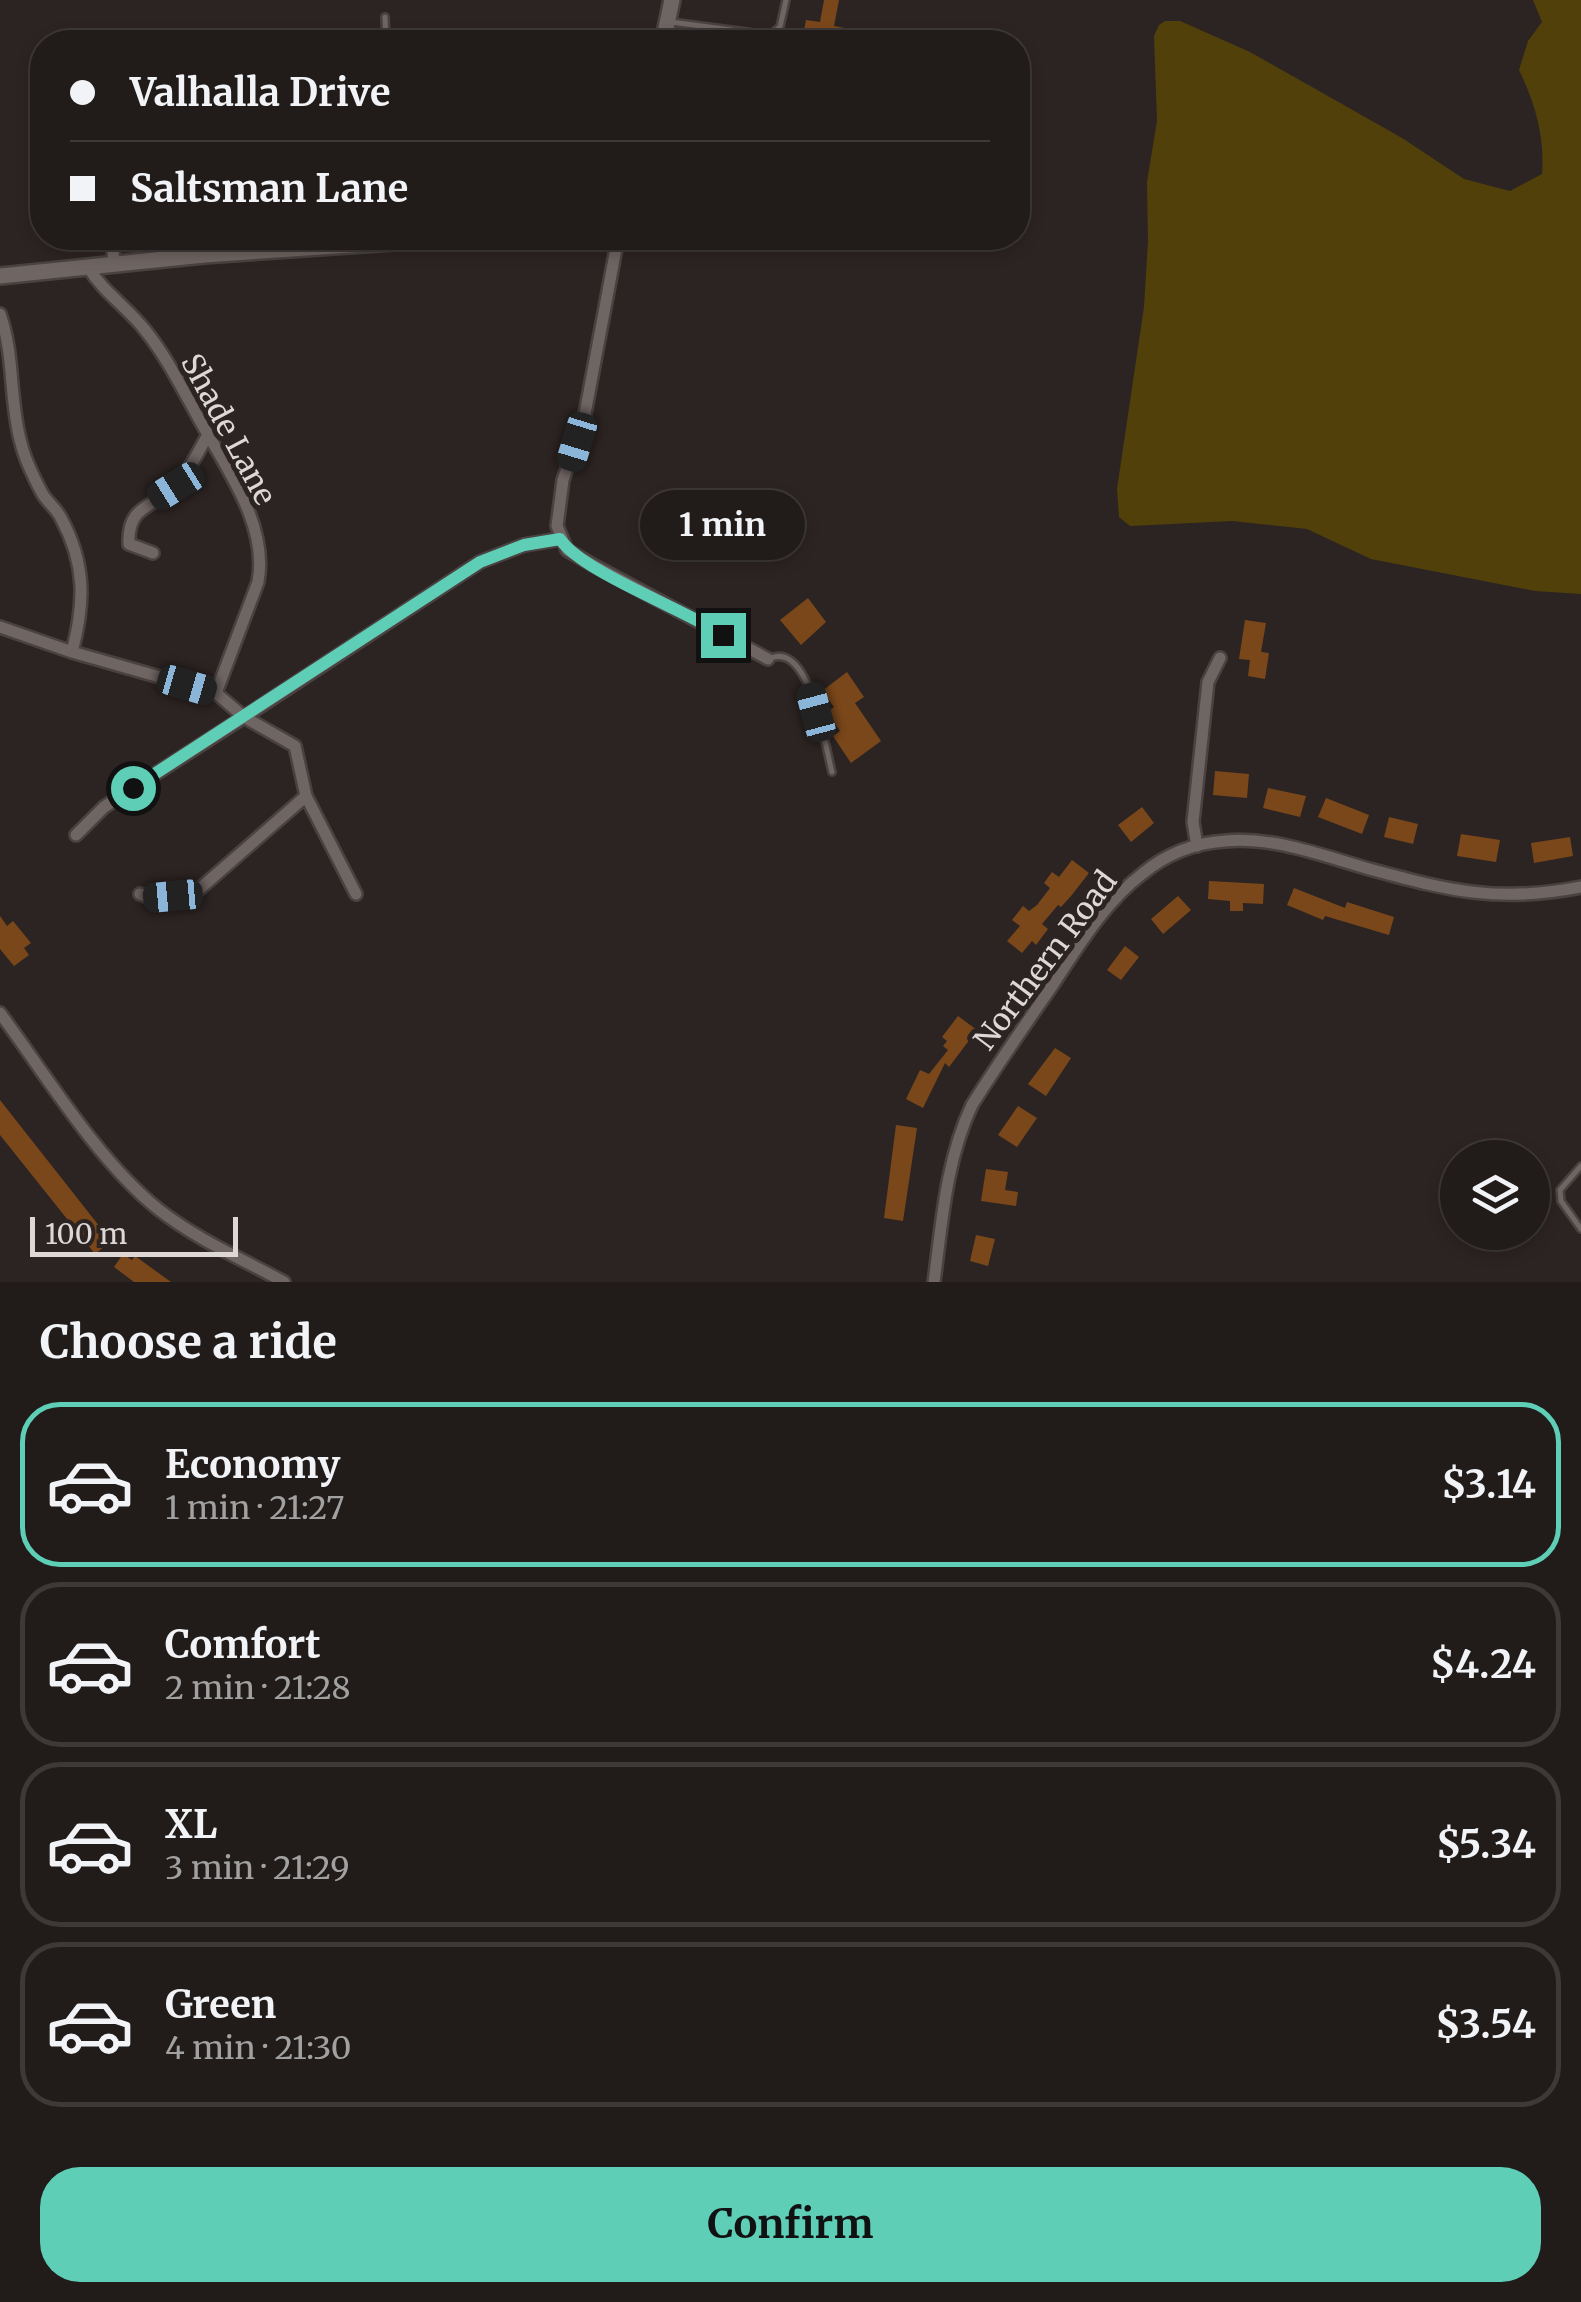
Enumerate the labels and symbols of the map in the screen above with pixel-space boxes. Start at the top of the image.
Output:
street label: Shade Lane [173,347,285,511]
car [554,409,600,475]
car [143,457,209,515]
callout: 1 min [640,490,806,560]
route end [701,613,746,658]
car [154,662,220,708]
car [794,679,838,745]
route start [111,766,156,811]
street label: Northern Road [965,863,1125,1057]
car [142,878,204,914]
scale bar [30,1212,238,1256]

